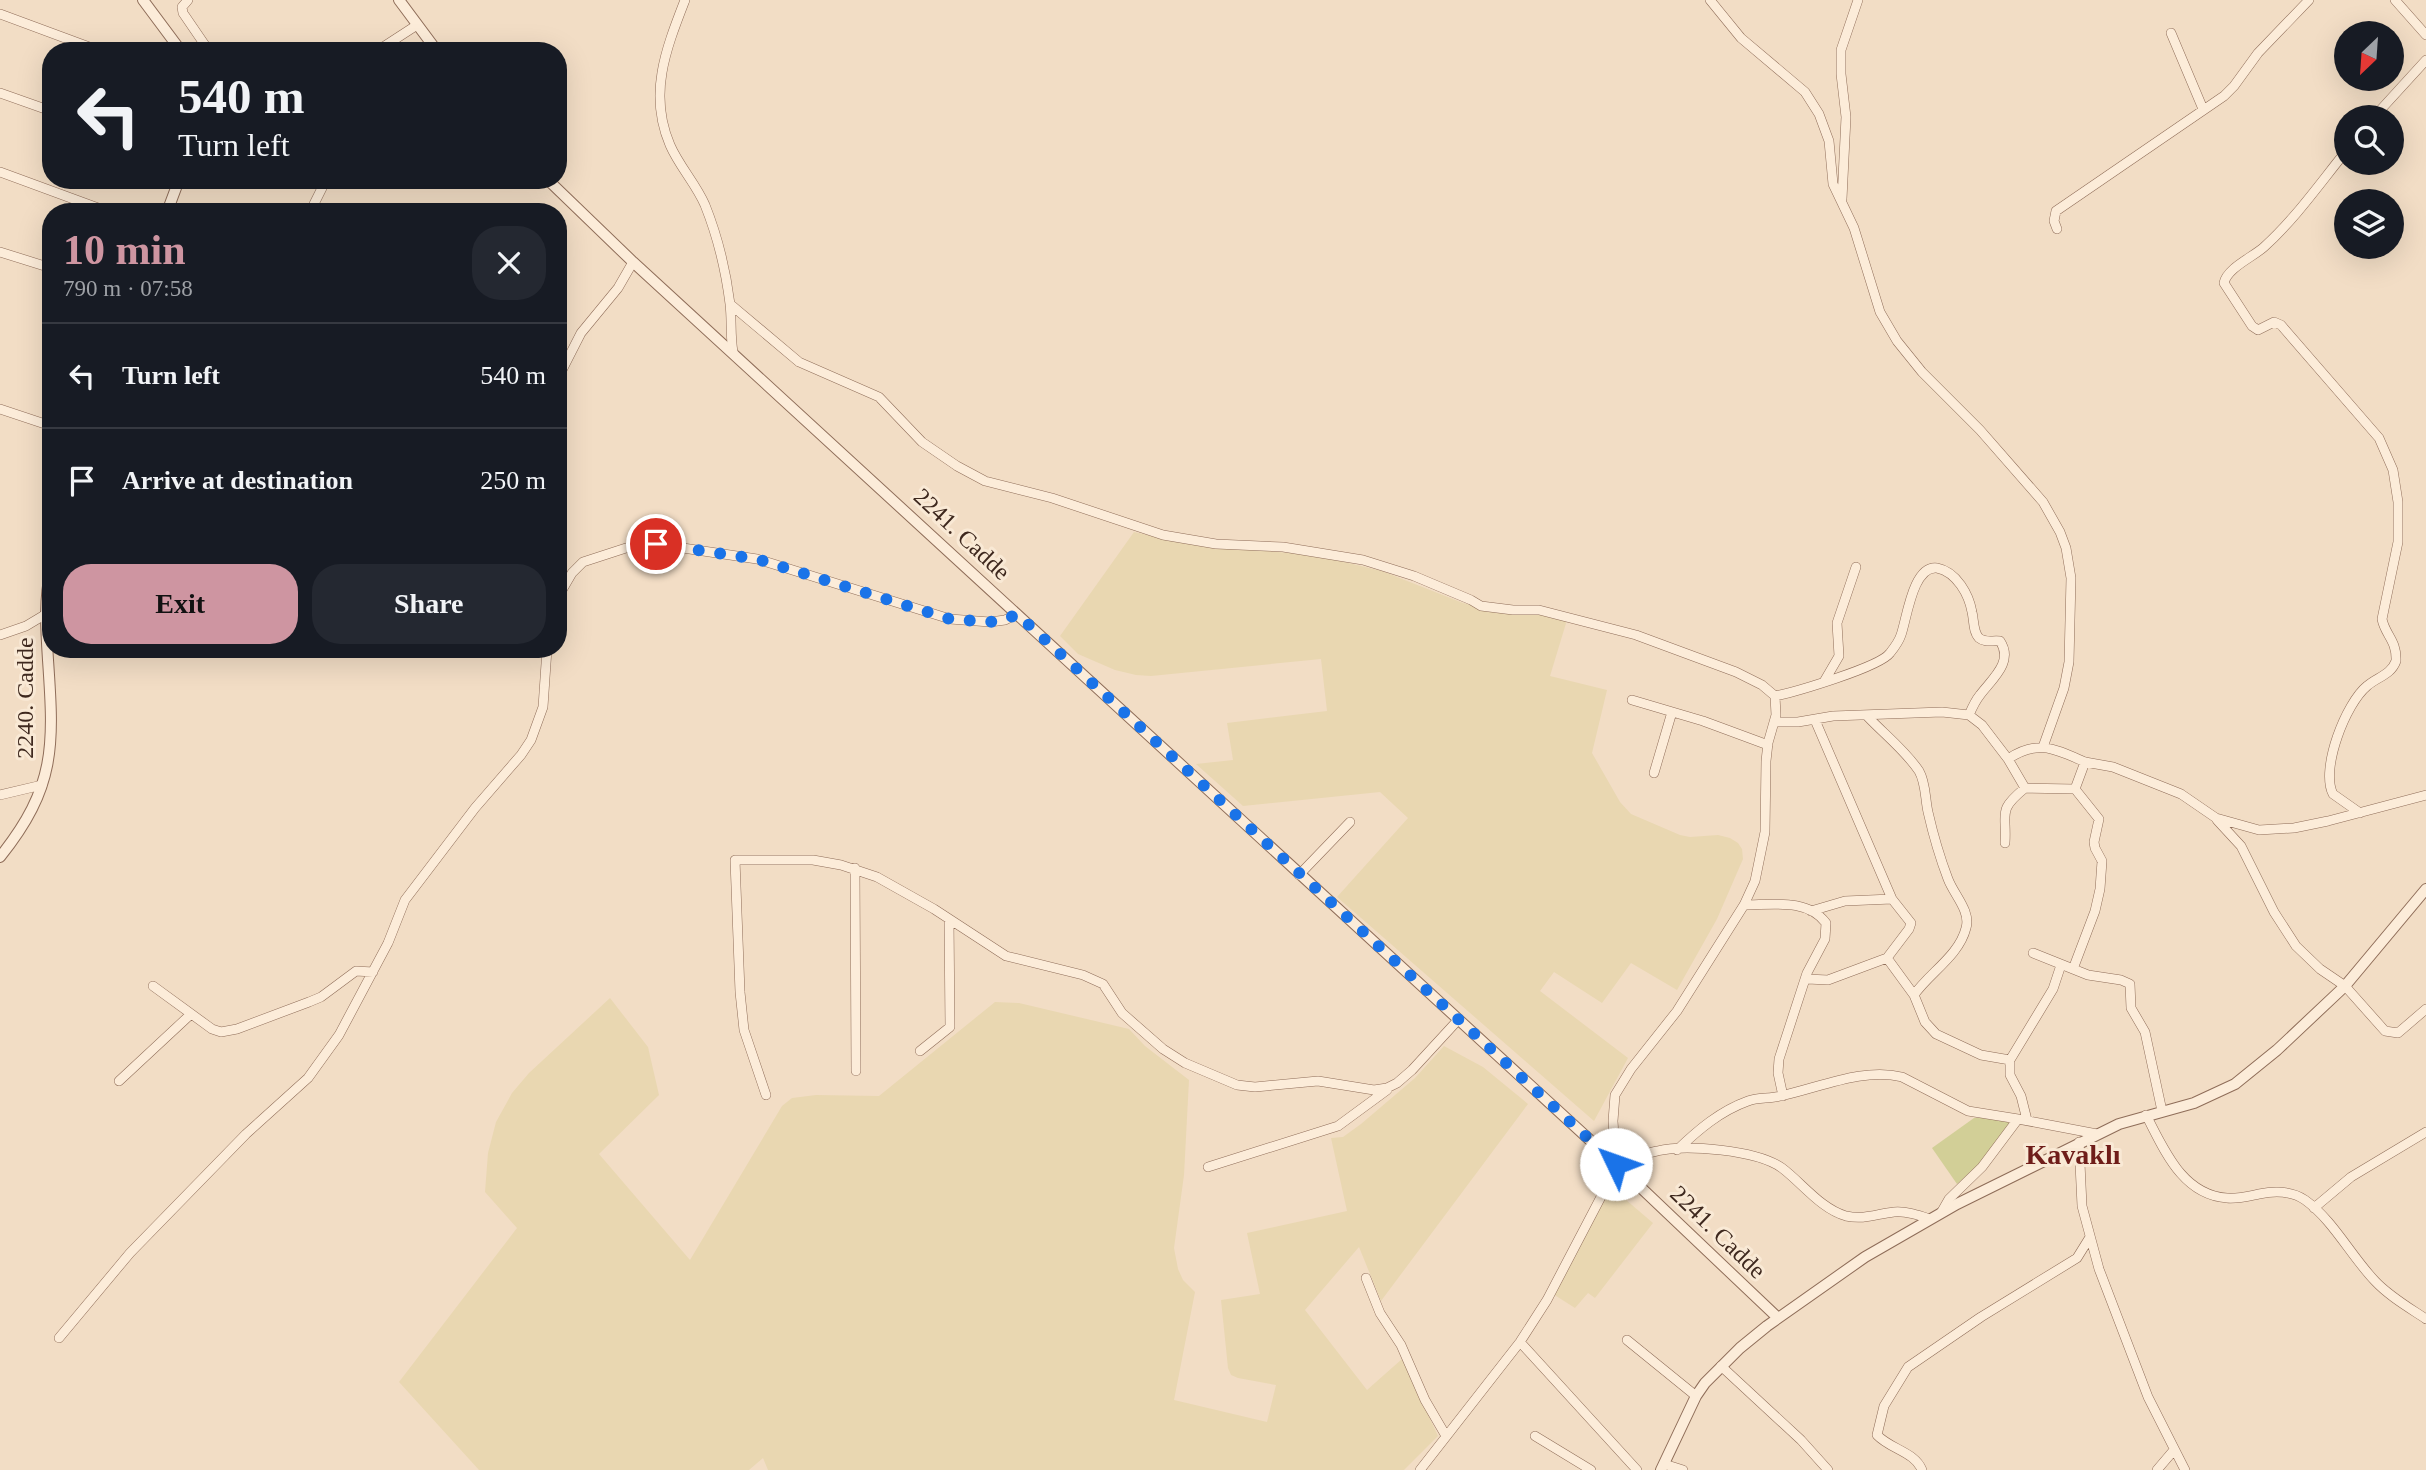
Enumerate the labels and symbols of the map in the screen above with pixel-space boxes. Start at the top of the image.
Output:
north arrow [2334,21,2404,91]
street label: 2241. Cadde [909,483,1015,585]
pin [626,514,686,574]
street label: 2240. Cadde [12,637,38,759]
position arrow [1579,1127,1653,1201]
district label: Kavaklı [2026,1139,2121,1170]
street label: 2241. Cadde [1665,1181,1771,1283]

